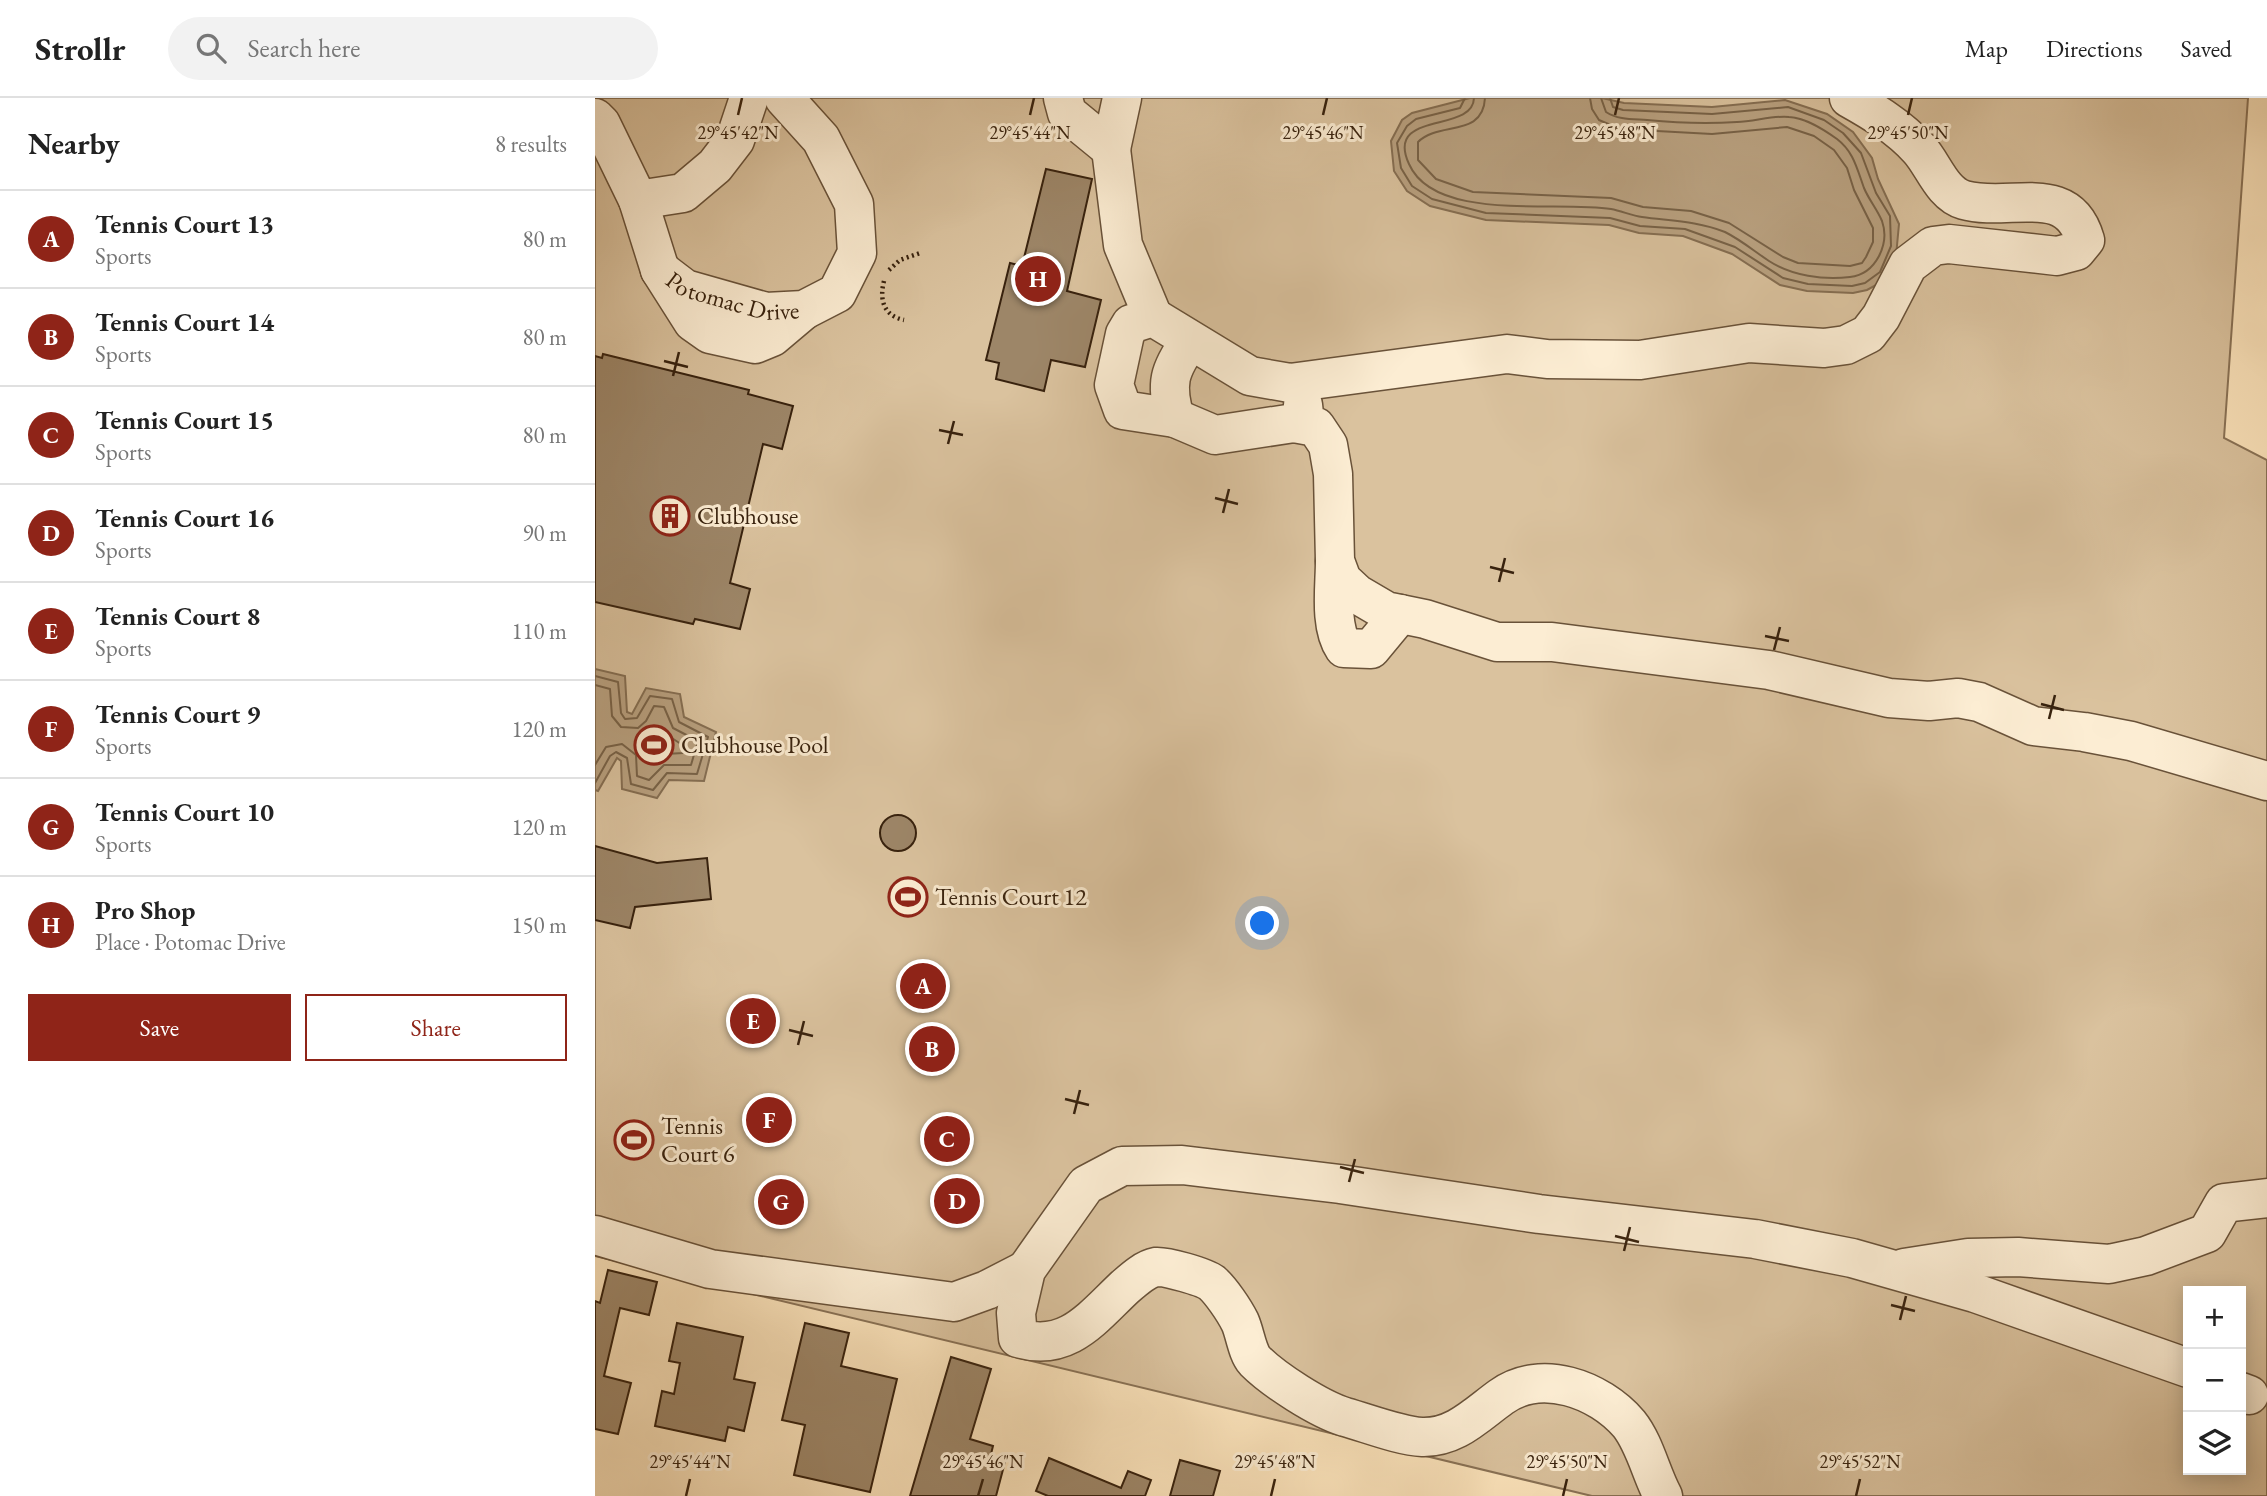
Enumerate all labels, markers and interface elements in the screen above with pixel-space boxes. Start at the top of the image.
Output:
search box [168,17,658,80]
text: Strollr [35,27,126,70]
icon: search [192,29,230,67]
text: Search here [248,31,360,65]
text: Map [1965,33,2008,64]
text: Directions [2046,33,2143,64]
text: Saved [2181,33,2232,64]
text: 29°45'42"N [698,121,779,144]
text: 29°45'44"N [990,121,1071,144]
text: 29°45'46"N [1283,121,1364,144]
text: 29°45'48"N [1575,121,1656,144]
text: 29°45'50"N [1868,121,1949,144]
text: Nearby [28,124,120,163]
text: 8 results [495,129,567,159]
text: Tennis Court 13 [95,207,274,241]
text: A [43,224,59,254]
text: 80 m [522,224,567,254]
text: Sports [95,241,151,271]
pin: H [1015,253,1061,305]
street label: Potomac Drive [660,264,800,327]
text: Tennis Court 14 [95,305,274,339]
text: B [44,322,58,352]
text: 80 m [522,322,567,352]
text: Sports [95,339,151,369]
text: Tennis Court 15 [95,403,274,437]
text: C [43,420,59,450]
text: 80 m [522,420,567,450]
text: Sports [95,437,151,467]
building icon: Clubhouse [649,495,691,537]
place label: Clubhouse [697,500,798,531]
text: Tennis Court 16 [95,501,274,535]
text: D [42,518,60,548]
text: 90 m [522,518,567,548]
text: Sports [95,535,151,565]
text: Tennis Court 8 [95,599,260,633]
text: E [44,616,58,646]
text: 110 m [511,616,567,646]
text: Sports [95,633,151,663]
text: Tennis Court 9 [95,697,260,731]
text: F [45,714,57,744]
text: 120 m [511,714,567,744]
sports icon: Clubhouse Pool [633,724,675,766]
place label: Clubhouse Pool [681,729,829,760]
text: Sports [95,731,151,761]
text: Tennis Court 10 [95,795,274,829]
text: G [43,812,59,842]
text: 120 m [511,812,567,842]
text: Sports [95,829,151,859]
sports icon: Tennis Court 12 [887,876,929,918]
place label: Tennis Court 12 [935,881,1087,912]
text: Pro Shop [95,893,195,927]
your location [1245,906,1279,940]
text: H [42,910,60,940]
text: 150 m [511,910,567,940]
text: Place · Potomac Drive [95,927,286,957]
pin: A [900,960,946,1012]
button: Save [28,994,291,1061]
button: Share [305,994,567,1061]
pin: E [730,995,776,1047]
pin: B [909,1023,955,1075]
pin: F [746,1094,792,1146]
place label: Tennis Court 6 [661,1110,734,1169]
pin: C [924,1113,970,1165]
sports icon: Tennis Court 6 [613,1119,655,1161]
pin: D [934,1175,980,1227]
pin: G [758,1176,804,1228]
map controls [2183,1286,2246,1475]
button: + [2183,1286,2246,1349]
button: − [2183,1349,2246,1412]
button: layers [2183,1412,2246,1475]
text: 29°45'44"N [650,1450,731,1473]
text: 29°45'46"N [943,1450,1024,1473]
text: 29°45'48"N [1235,1450,1316,1473]
text: 29°45'50"N [1527,1450,1608,1473]
text: 29°45'52"N [1820,1450,1901,1473]

